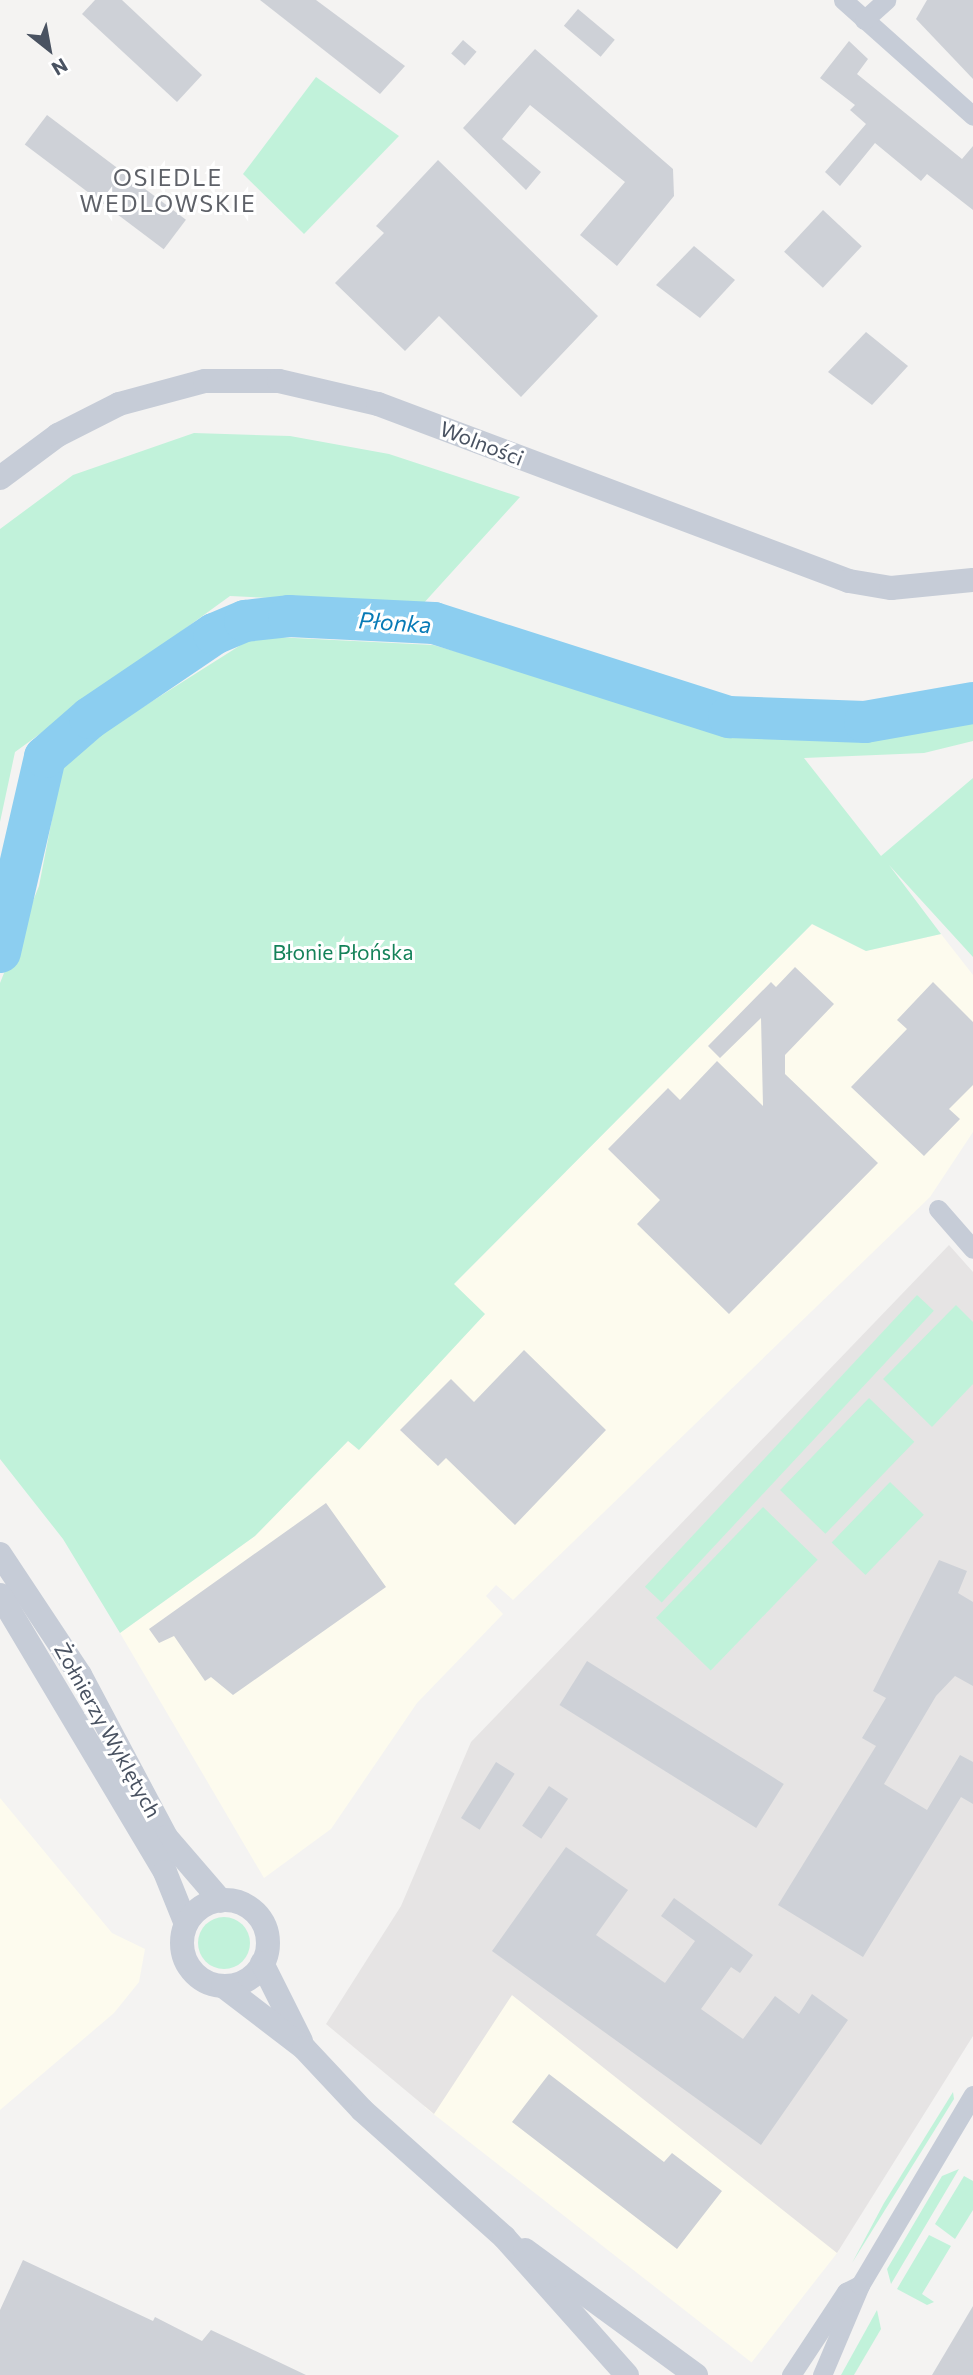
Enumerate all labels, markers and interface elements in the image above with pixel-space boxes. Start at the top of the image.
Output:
north arrow [14,14,84,84]
text: N [48,54,72,81]
district label: OSIEDLE WEDLOWSKIE [81,163,255,217]
street label: Wolności [437,416,527,470]
water label: Płonka [358,606,432,638]
park label: Błonie Płońska [273,939,413,965]
street label: Żołnierzy Wyklętych [49,1638,167,1822]

